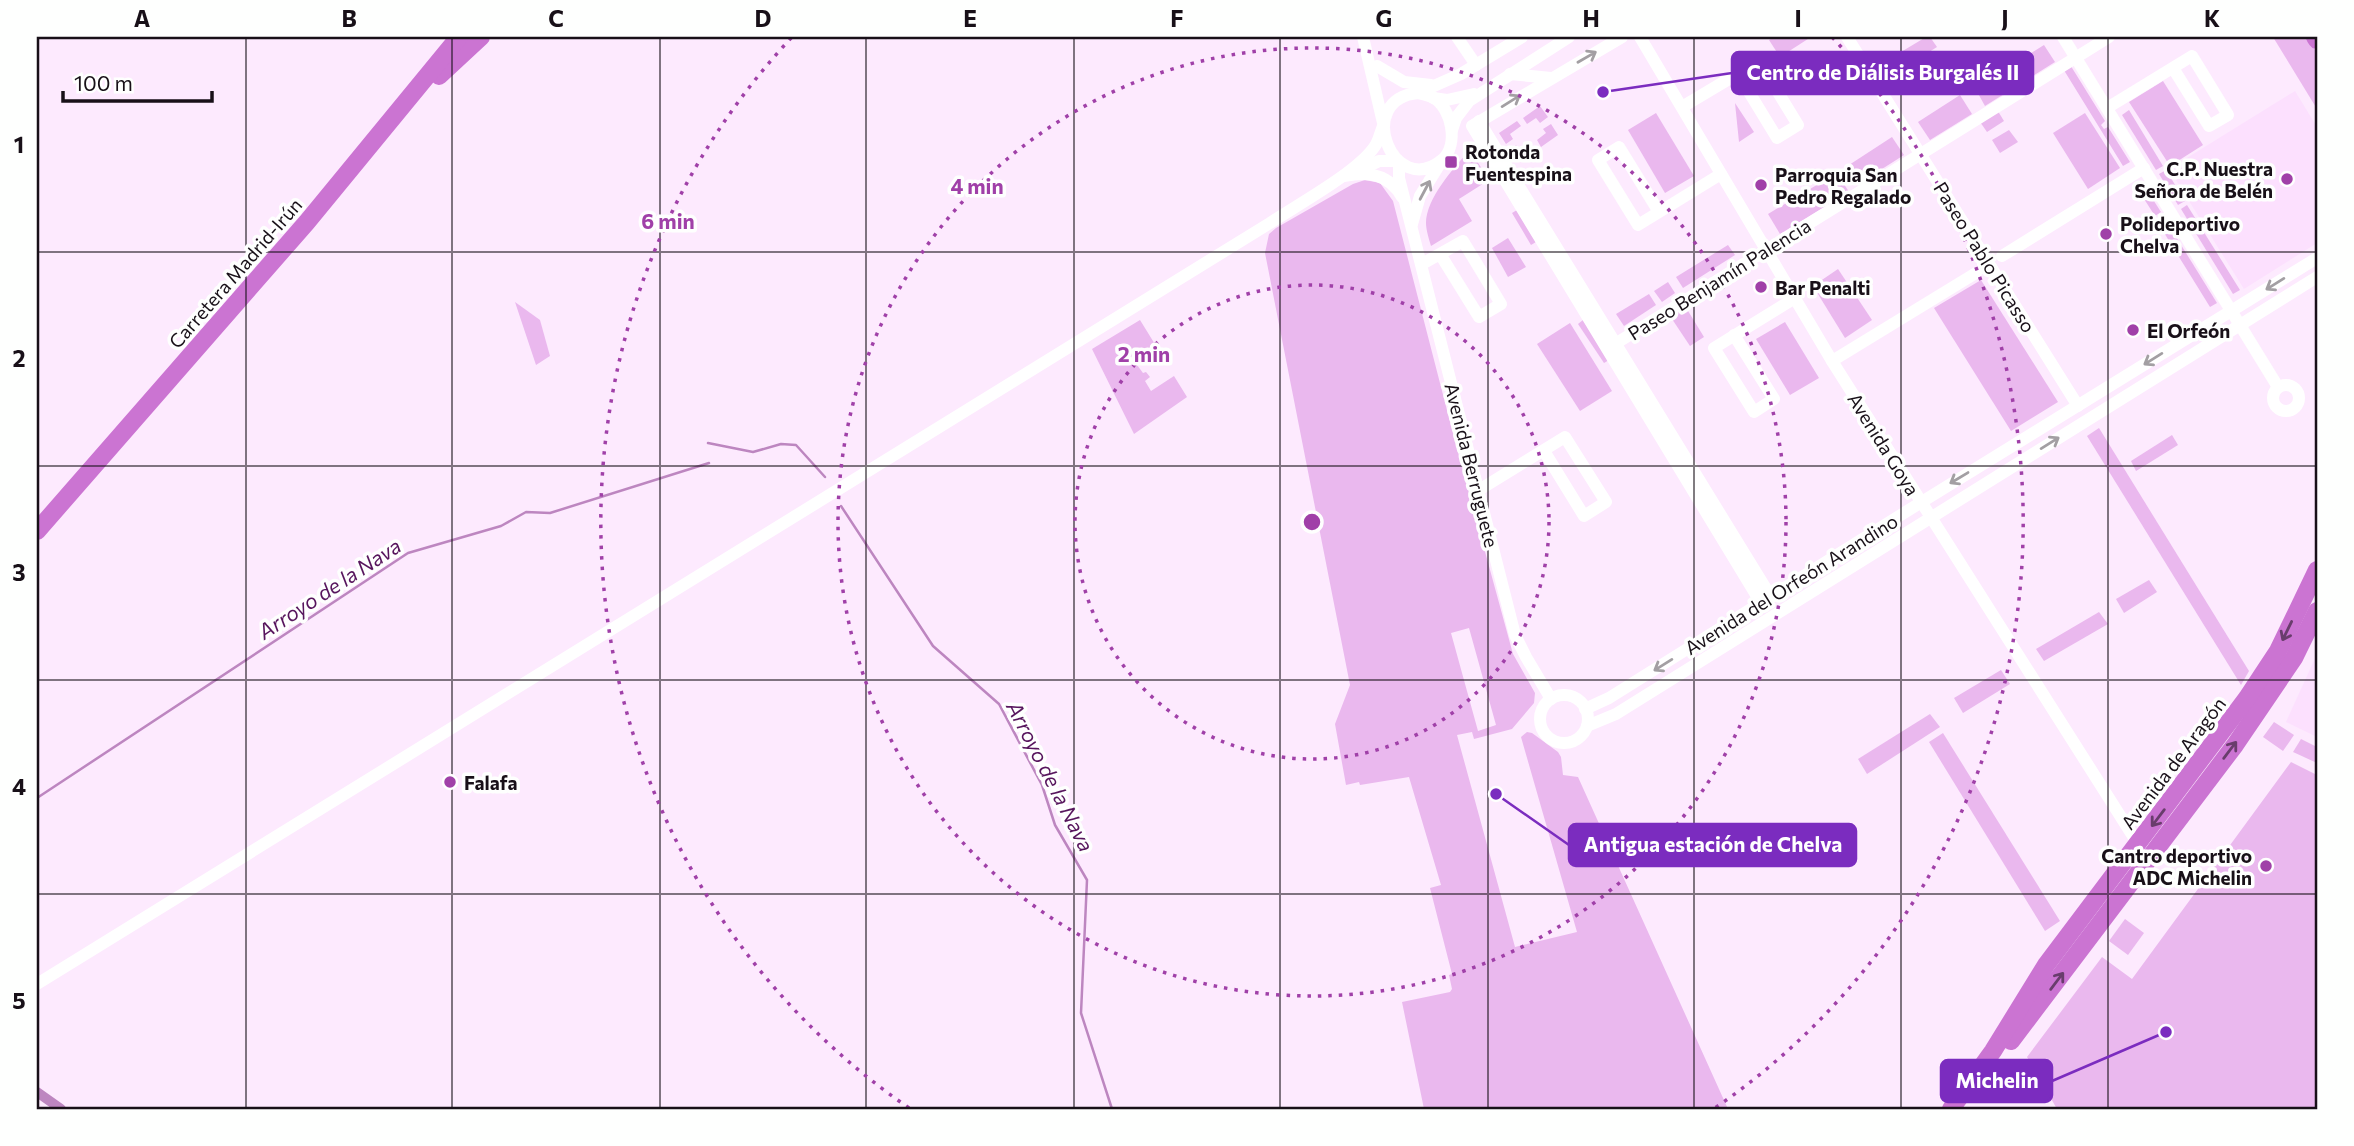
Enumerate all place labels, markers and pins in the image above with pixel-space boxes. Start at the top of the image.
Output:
callout: Centro de Diálisis Burgalés II [1732,52,2033,94]
place label: Rotonda Fuentespina [1465,140,1572,185]
marker: Rotonda Fuentespina [1443,154,1459,170]
place label: C.P. Nuestra Señora de Belén [2134,157,2273,202]
place label: Parroquia San Pedro Regalado [1775,163,1911,208]
marker: C.P. Nuestra Señora de Belén [2279,171,2295,187]
marker: Parroquia San Pedro Regalado [1753,177,1769,193]
place label: Polideportivo Chelva [2120,212,2240,257]
marker: Polideportivo Chelva [2098,226,2114,242]
place label: Bar Penalti [1775,276,1871,299]
marker: Bar Penalti [1753,279,1769,295]
place label: El Orfeón [2147,319,2230,342]
marker: El Orfeón [2125,322,2141,338]
centre of rings [1300,510,1324,534]
place label: Falafa [464,771,517,794]
marker: Falafa [442,774,458,790]
callout: Antigua estación de Chelva [1569,824,1856,866]
place label: Cantro deportivo ADC Michelin [2101,844,2252,889]
marker: Cantro deportivo ADC Michelin [2258,858,2274,874]
callout: Michelin [1941,1060,2052,1102]

